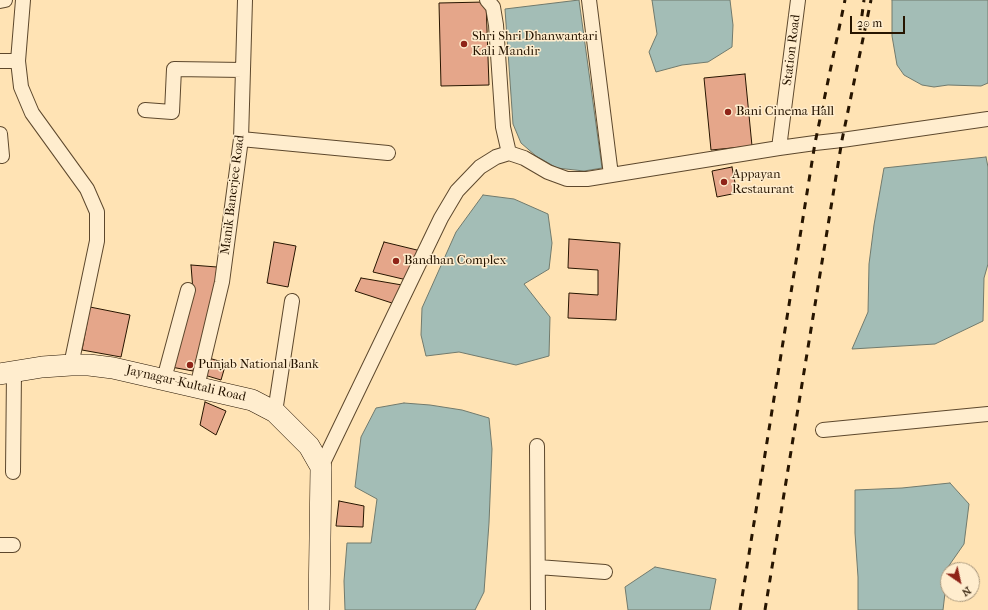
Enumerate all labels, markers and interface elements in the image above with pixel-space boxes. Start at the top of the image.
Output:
scale bar [852,8,907,34]
street label: Station Road [780,14,804,86]
text: 20 m [857,16,882,30]
place label: Shri Shri Dhanwantari Kali Mandir [472,29,598,60]
marker: Shri Shri Dhanwantari Kali Mandir [459,39,469,49]
place label: Bani Cinema Hall [736,104,834,120]
marker: Bani Cinema Hall [723,107,733,117]
street label: Manik Banerjee Road [218,134,248,256]
place label: Appayan Restaurant [732,167,794,198]
marker: Appayan Restaurant [719,177,729,187]
place label: Bandhan Complex [404,253,506,269]
marker: Bandhan Complex [391,256,401,266]
place label: Punjab National Bank [198,357,319,373]
marker: Punjab National Bank [185,360,195,370]
street label: Jaynagar-Kultali Road [125,363,247,405]
north arrow [940,562,980,602]
text: N [959,584,974,599]

